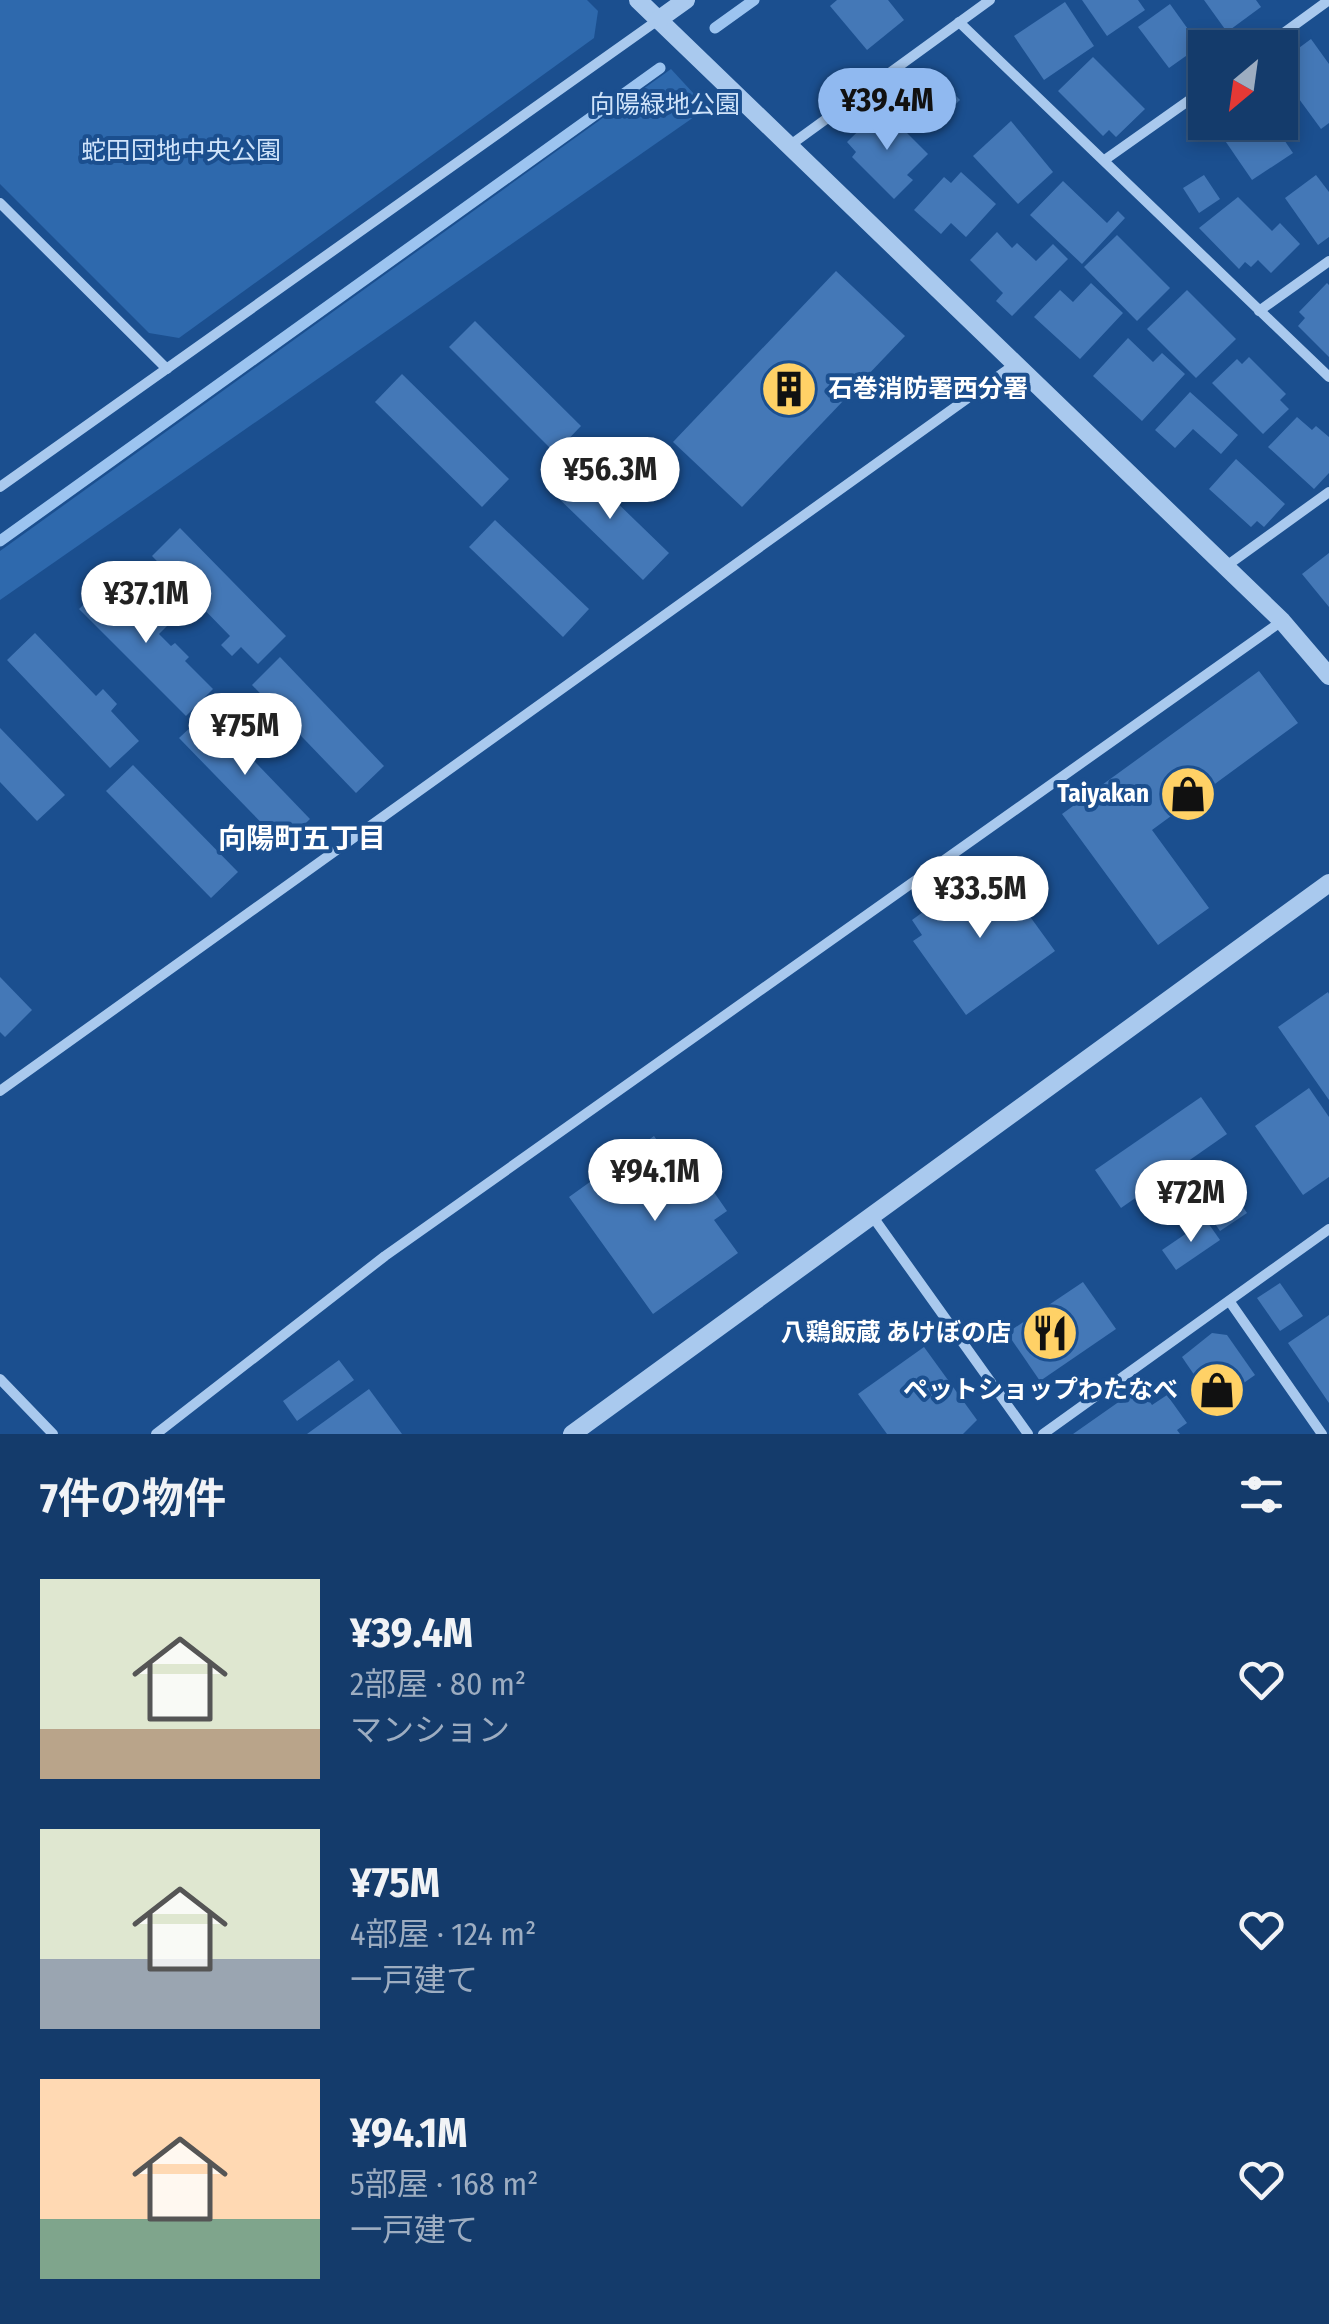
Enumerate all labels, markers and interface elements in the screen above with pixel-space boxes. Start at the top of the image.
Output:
north arrow [1188,30,1298,140]
map controls [1188,30,1298,140]
pin: ¥39.4M [806,68,968,153]
text: ¥39.4M [840,81,934,119]
park label: 向陽緑地公園 [590,90,740,120]
park label: 蛇田団地中央公園 [81,136,281,166]
building icon: 石巻消防署西分署 [759,359,819,419]
place label: 石巻消防署西分署 [828,374,1028,404]
pin: ¥56.3M [529,437,691,522]
text: ¥56.3M [563,450,657,488]
pin: ¥37.1M [65,561,227,646]
text: ¥37.1M [103,574,189,612]
pin: ¥75M [186,693,304,778]
text: ¥75M [211,706,279,744]
shop icon: Taiyakan [1158,764,1218,824]
place label: Taiyakan [1057,779,1149,809]
district label: 向陽町五丁目 [218,822,386,855]
pin: ¥33.5M [899,856,1061,941]
text: ¥33.5M [934,869,1026,907]
pin: ¥94.1M [574,1139,736,1224]
text: ¥94.1M [610,1152,700,1190]
pin: ¥72M [1132,1160,1250,1245]
text: ¥72M [1157,1173,1225,1211]
restaurant icon: 八鶏飯蔵 あけぼの店 [1020,1303,1080,1363]
place label: 八鶏飯蔵 あけぼの店 [781,1318,1011,1348]
shop icon: ペットショップわたなべ [1187,1360,1247,1420]
place label: ペットショップわたなべ [903,1375,1178,1405]
icon: filters [1234,1467,1289,1522]
text: 7件の物件 [40,1474,226,1524]
text: ¥39.4M [350,1608,473,1658]
icon: home [120,1619,240,1739]
icon: heart [1234,1652,1289,1707]
text: 2部屋 · 80 m² [350,1665,526,1703]
text: マンション [350,1711,510,1749]
text: ¥75M [350,1858,440,1908]
icon: home [120,1869,240,1989]
icon: heart [1234,1902,1289,1957]
text: 4部屋 · 124 m² [350,1915,536,1953]
text: 一戸建て [350,1961,478,1999]
text: ¥94.1M [350,2108,467,2158]
icon: home [120,2119,240,2239]
icon: heart [1234,2152,1289,2207]
text: 5部屋 · 168 m² [350,2165,538,2203]
text: 一戸建て [350,2211,478,2249]

